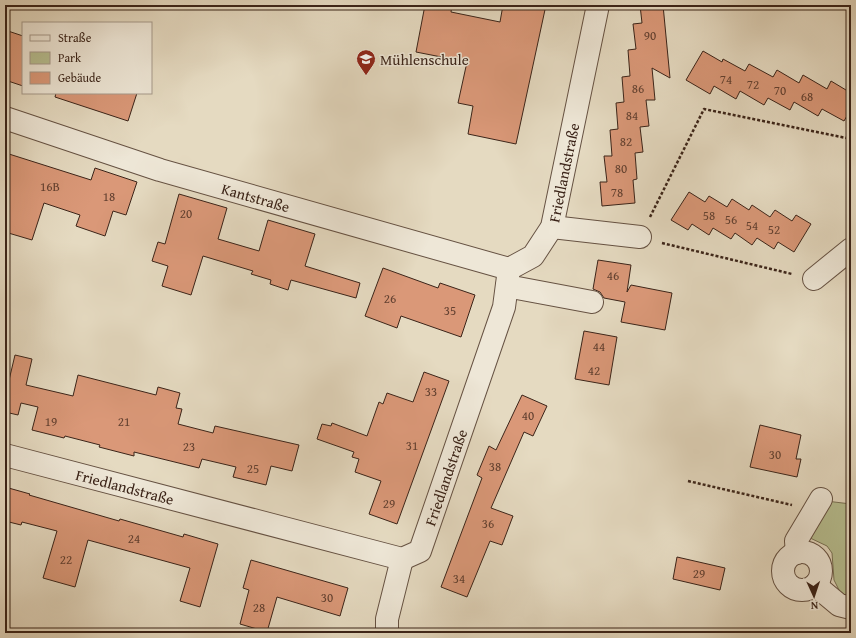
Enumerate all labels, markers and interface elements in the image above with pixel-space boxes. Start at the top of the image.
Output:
legend [22,22,152,94]
house number: 90 [644,26,656,45]
text: Straße [58,29,92,46]
school or university icon: Mühlenschule [355,48,377,76]
text: Park [58,49,82,66]
place label: Mühlenschule [380,49,469,70]
text: Gebäude [58,69,101,86]
house number: 74 [720,70,732,89]
house number: 72 [747,75,759,94]
house number: 86 [632,79,644,98]
house number: 70 [774,81,786,100]
house number: 68 [801,87,813,106]
house number: 84 [626,106,638,125]
street label: Friedlandstraße [543,121,584,224]
house number: 82 [620,132,632,151]
house number: 80 [615,159,627,178]
house number: 16B [40,177,60,196]
street label: Kantstraße [219,178,292,217]
house number: 78 [611,183,623,202]
house number: 18 [103,187,115,206]
house number: 20 [180,204,192,223]
house number: 58 [703,206,715,225]
house number: 56 [725,210,737,229]
house number: 54 [746,216,758,235]
house number: 52 [768,220,780,239]
house number: 46 [607,266,619,285]
house number: 26 [384,289,396,308]
house number: 35 [444,301,456,320]
house number: 44 [593,337,605,356]
house number: 42 [588,361,600,380]
house number: 33 [425,382,437,401]
house number: 40 [522,406,534,425]
house number: 19 [45,412,57,431]
house number: 21 [118,412,130,431]
street label: Friedlandstraße [419,426,472,528]
house number: 31 [406,436,418,455]
house number: 23 [183,437,195,456]
house number: 30 [769,445,781,464]
house number: 38 [489,457,501,476]
house number: 25 [247,459,259,478]
street label: Friedlandstraße [74,463,176,509]
house number: 29 [383,494,395,513]
house number: 36 [482,514,494,533]
house number: 24 [128,529,140,548]
house number: 22 [60,550,72,569]
house number: 29 [693,564,705,583]
house number: 34 [453,569,465,588]
north arrow [794,576,834,616]
house number: 30 [321,588,333,607]
house number: 28 [253,598,265,617]
text: N [810,598,819,614]

